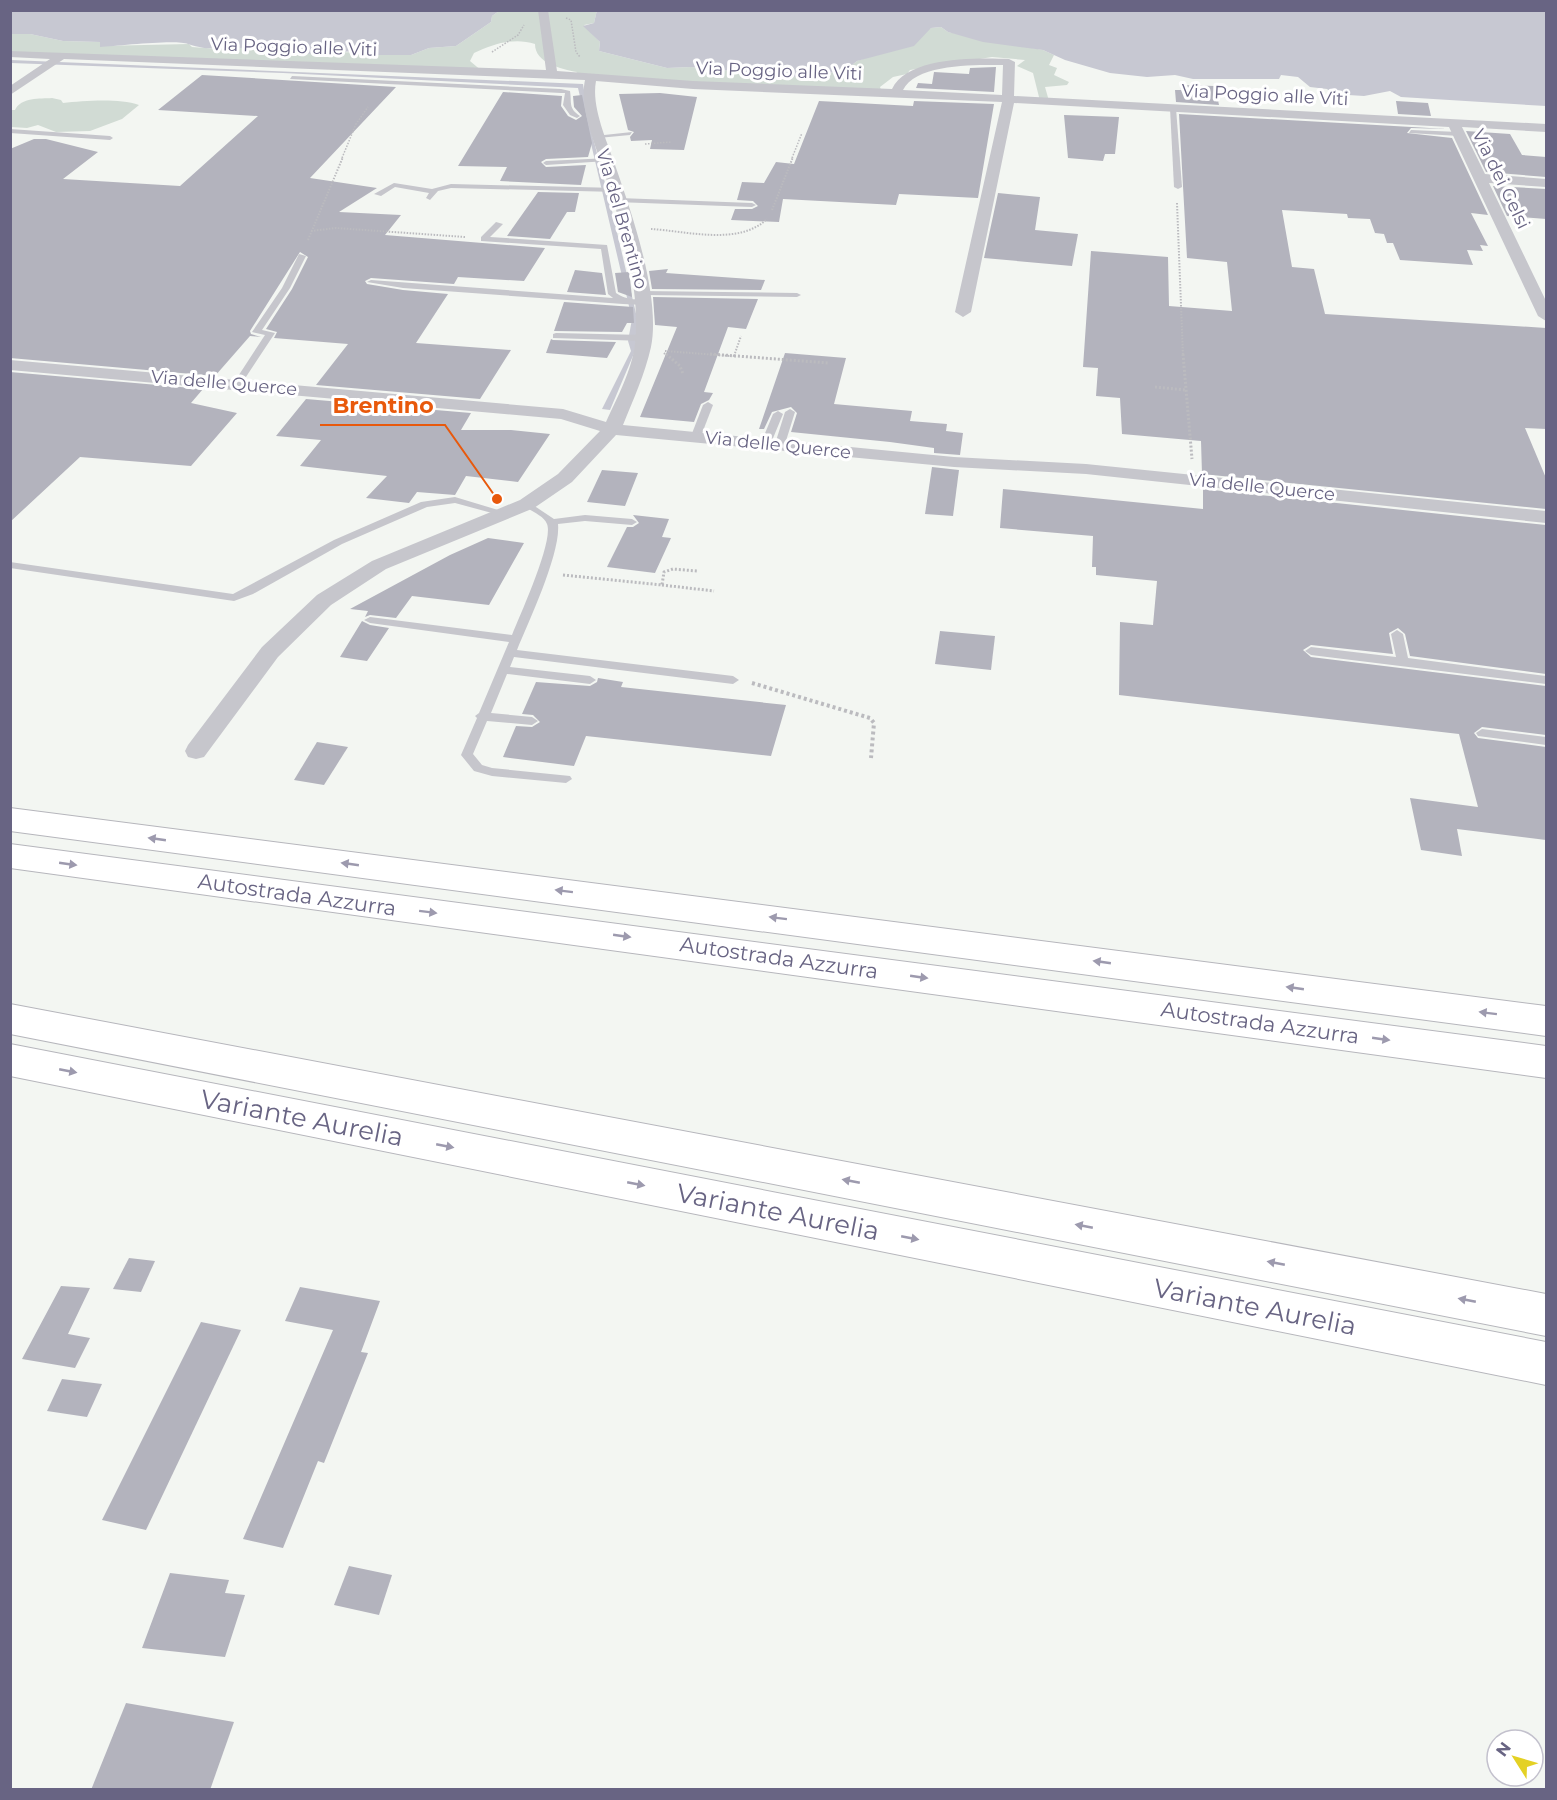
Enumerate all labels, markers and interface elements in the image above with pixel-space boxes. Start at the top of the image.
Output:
street label: Via Poggio alle Viti [210,33,378,61]
street label: Via Poggio alle Viti [695,57,863,85]
street label: Via Poggio alle Viti [1181,80,1349,110]
street label: Via dei Gelsi [1467,126,1535,232]
street label: Via del Brentino [592,147,652,291]
street label: Via delle Querce [150,366,298,400]
callout: Brentino [320,385,445,425]
text: Brentino [332,392,434,419]
street label: Via delle Querce [704,426,852,464]
street label: Via delle Querce [1188,468,1336,506]
one-way arrow [147,834,166,843]
one-way arrow [59,860,78,869]
one-way arrow [341,860,360,869]
street label: Autostrada Azzurra [196,868,398,921]
one-way arrow [554,886,573,895]
one-way arrow [419,908,438,917]
one-way arrow [768,914,787,923]
street label: Autostrada Azzurra [678,931,880,984]
one-way arrow [612,932,631,941]
one-way arrow [1092,957,1111,966]
one-way arrow [910,972,929,981]
one-way arrow [1286,983,1305,993]
street label: Autostrada Azzurra [1159,996,1361,1049]
one-way arrow [1479,1009,1498,1018]
one-way arrow [1372,1035,1391,1044]
one-way arrow [59,1067,78,1076]
street label: Variante Aurelia [198,1083,406,1153]
one-way arrow [435,1142,454,1151]
one-way arrow [842,1176,861,1185]
street label: Variante Aurelia [674,1177,882,1247]
one-way arrow [627,1180,646,1189]
one-way arrow [1074,1221,1093,1230]
one-way arrow [900,1234,919,1243]
one-way arrow [1266,1258,1285,1267]
street label: Variante Aurelia [1151,1272,1359,1342]
one-way arrow [1457,1295,1476,1304]
north arrow [1485,1728,1545,1788]
text: N [1492,1738,1515,1760]

